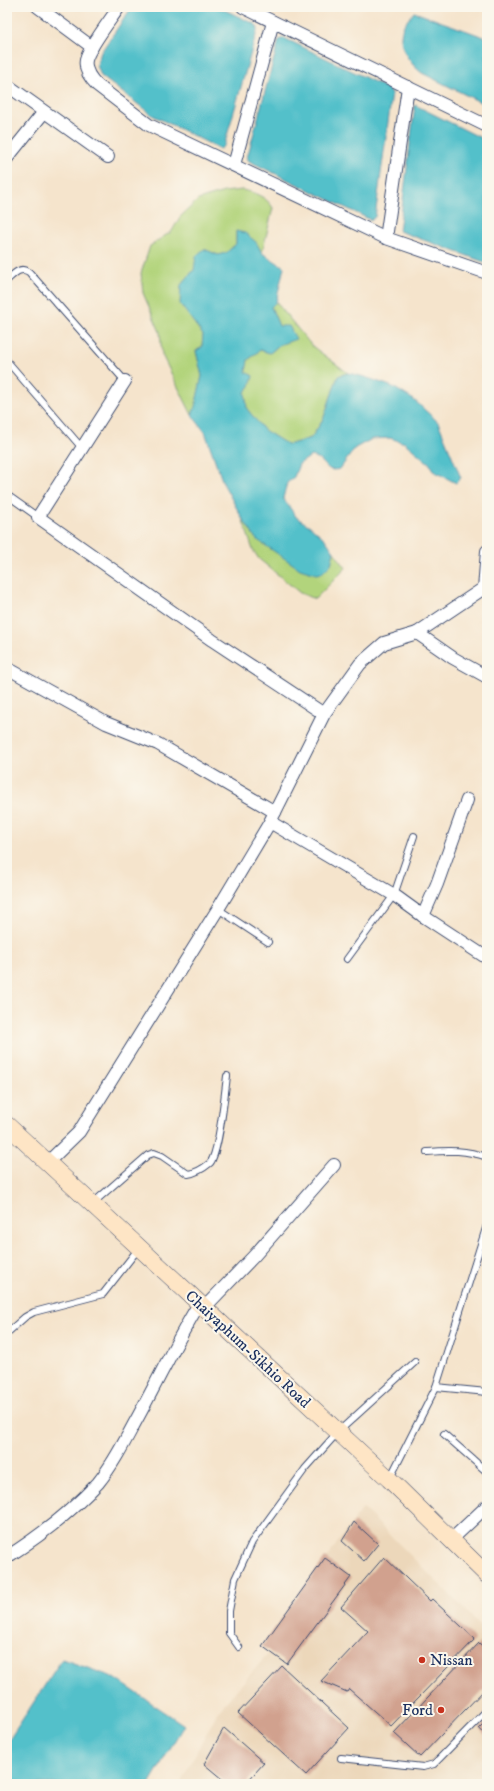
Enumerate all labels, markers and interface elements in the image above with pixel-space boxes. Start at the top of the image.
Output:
street label: Chaiyaphum-Sikhio Road [181,1286,315,1412]
place label: Nissan [430,1650,473,1670]
marker: Nissan [417,1655,427,1665]
place label: Ford [402,1700,433,1720]
marker: Ford [436,1705,446,1715]

